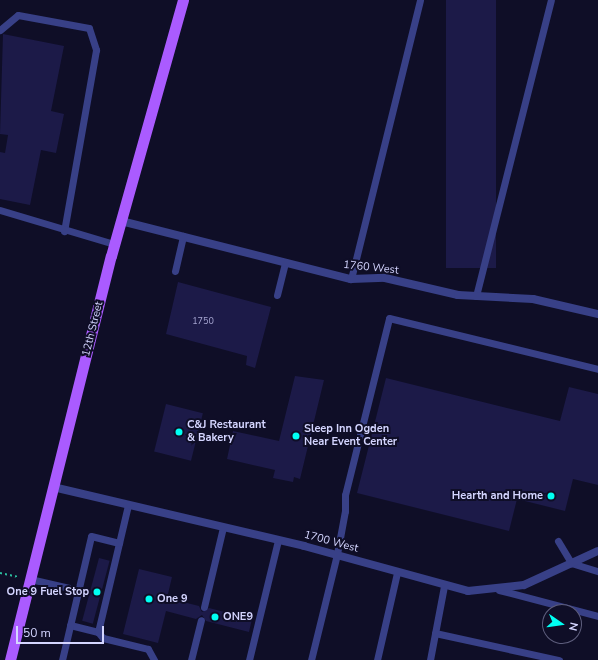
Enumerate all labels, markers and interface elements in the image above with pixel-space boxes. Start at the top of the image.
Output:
street label: 1760 West [343,259,399,277]
street label: 12th Street [80,300,106,358]
house number: 1750 [192,316,214,326]
place label: C&J Restaurant & Bakery [187,419,266,445]
place label: Sleep Inn Ogden Near Event Center [304,423,397,449]
marker: C&J Restaurant & Bakery [174,427,184,437]
marker: Sleep Inn Ogden Near Event Center [291,431,301,441]
place label: Hearth and Home [452,489,543,503]
marker: Hearth and Home [546,491,556,501]
street label: 1700 West [302,528,360,556]
place label: One 9 Fuel Stop [7,585,89,599]
marker: One 9 Fuel Stop [92,587,102,597]
place label: One 9 [157,592,188,606]
marker: One 9 [144,594,154,604]
north arrow [542,604,582,644]
place label: ONE9 [223,610,253,624]
marker: ONE9 [210,612,220,622]
scale bar [18,618,106,644]
text: N [565,621,581,632]
text: 50 m [23,625,51,641]

